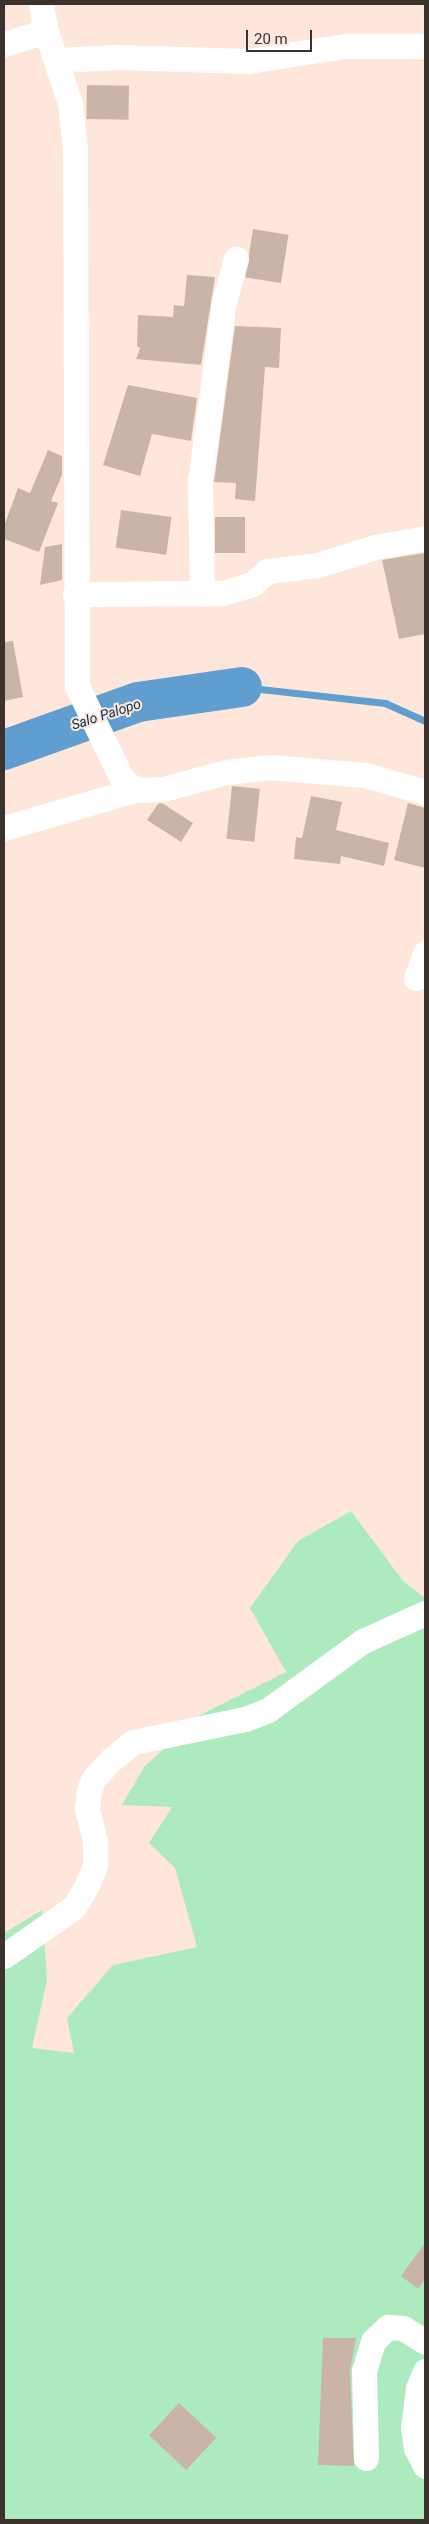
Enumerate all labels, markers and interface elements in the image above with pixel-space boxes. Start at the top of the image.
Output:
scale bar [249,20,315,52]
text: 20 m [254,30,288,48]
water label: Salo Palopo [69,695,143,733]

